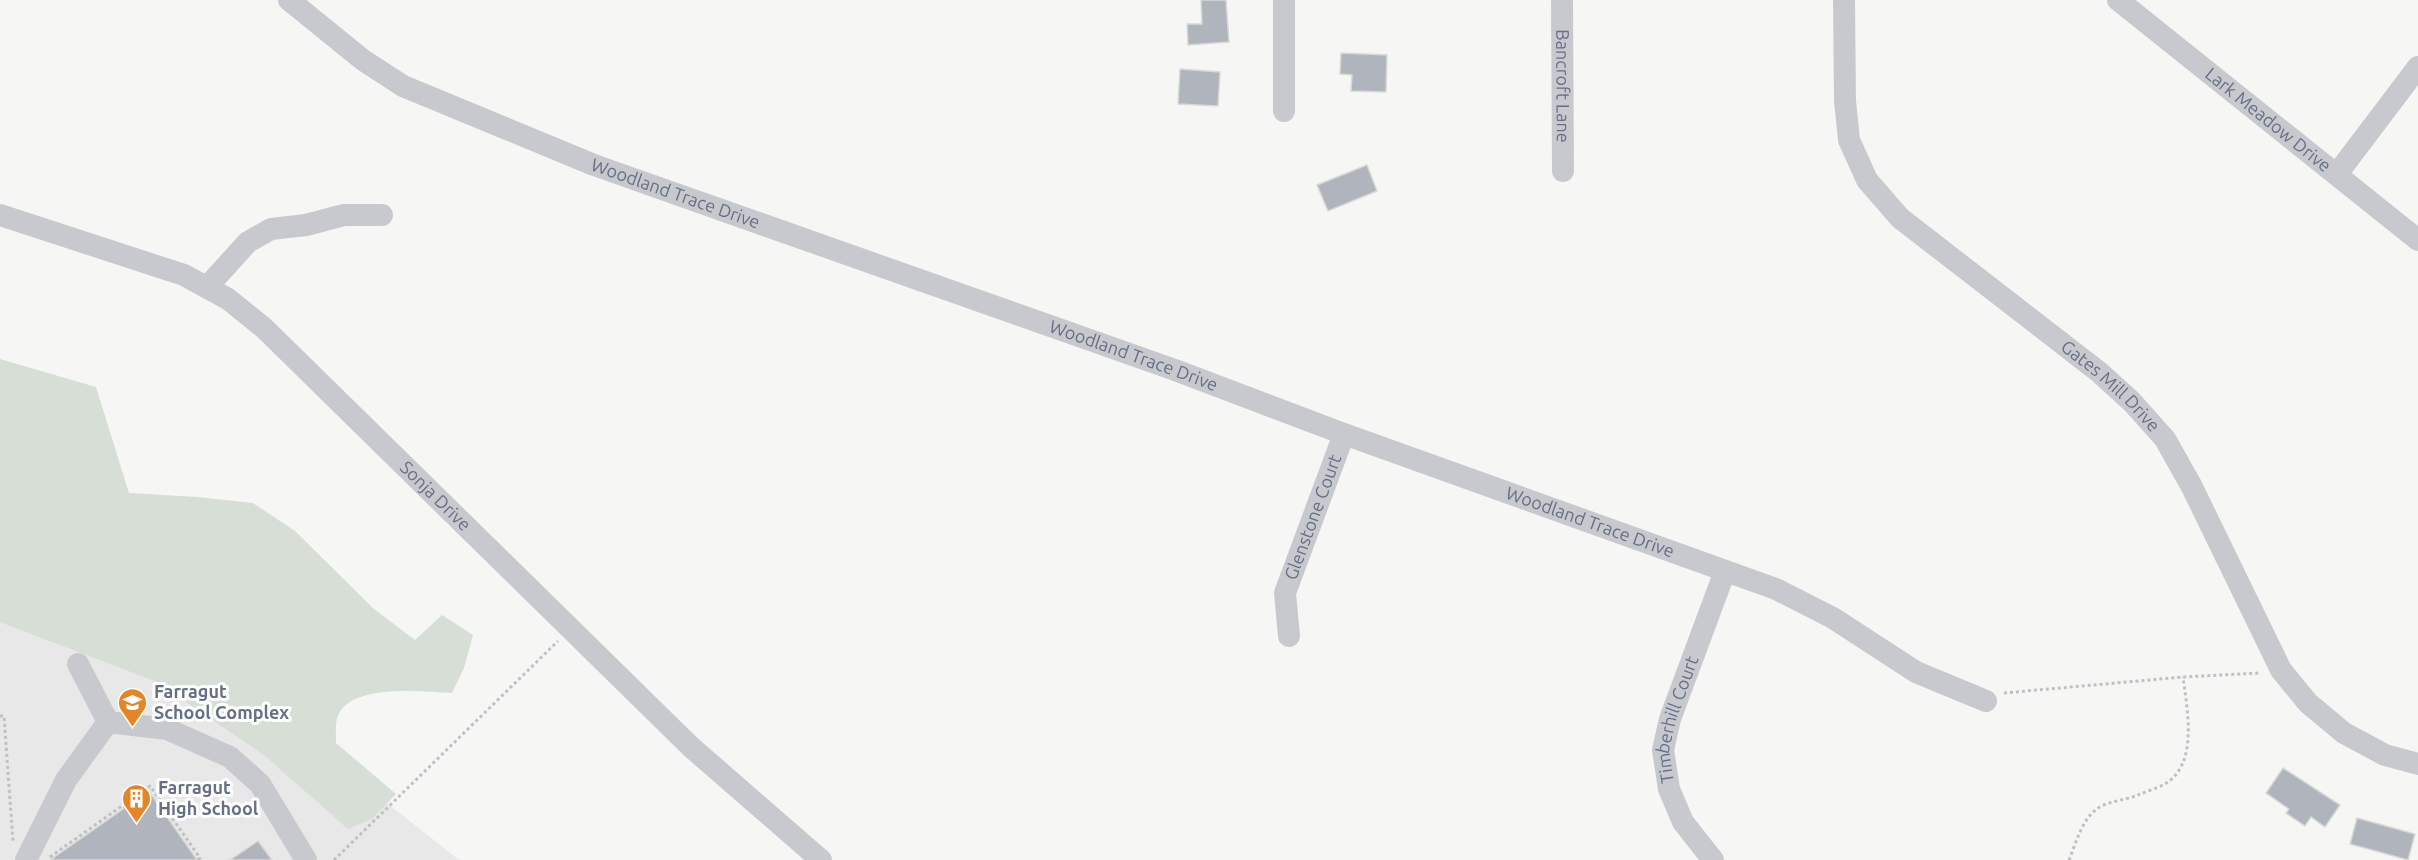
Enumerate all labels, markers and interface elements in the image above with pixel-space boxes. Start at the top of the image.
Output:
street label: Bancroft Lane [1553,29,1574,143]
street label: Lark Meadow Drive [2202,63,2335,175]
street label: Woodland Trace Drive [589,154,763,232]
street label: Woodland Trace Drive [1047,316,1221,394]
street label: Gates Mill Drive [2058,336,2165,435]
street label: Glenstone Court [1280,451,1345,582]
street label: Sonja Drive [397,457,475,534]
street label: Woodland Trace Drive [1504,482,1677,561]
street label: Timberhill Court [1652,653,1702,785]
place label: Farragut School Complex [154,681,289,722]
school or university icon: Farragut School Complex [117,686,149,728]
place label: Farragut High School [158,777,259,818]
building icon: Farragut High School [121,782,153,824]

